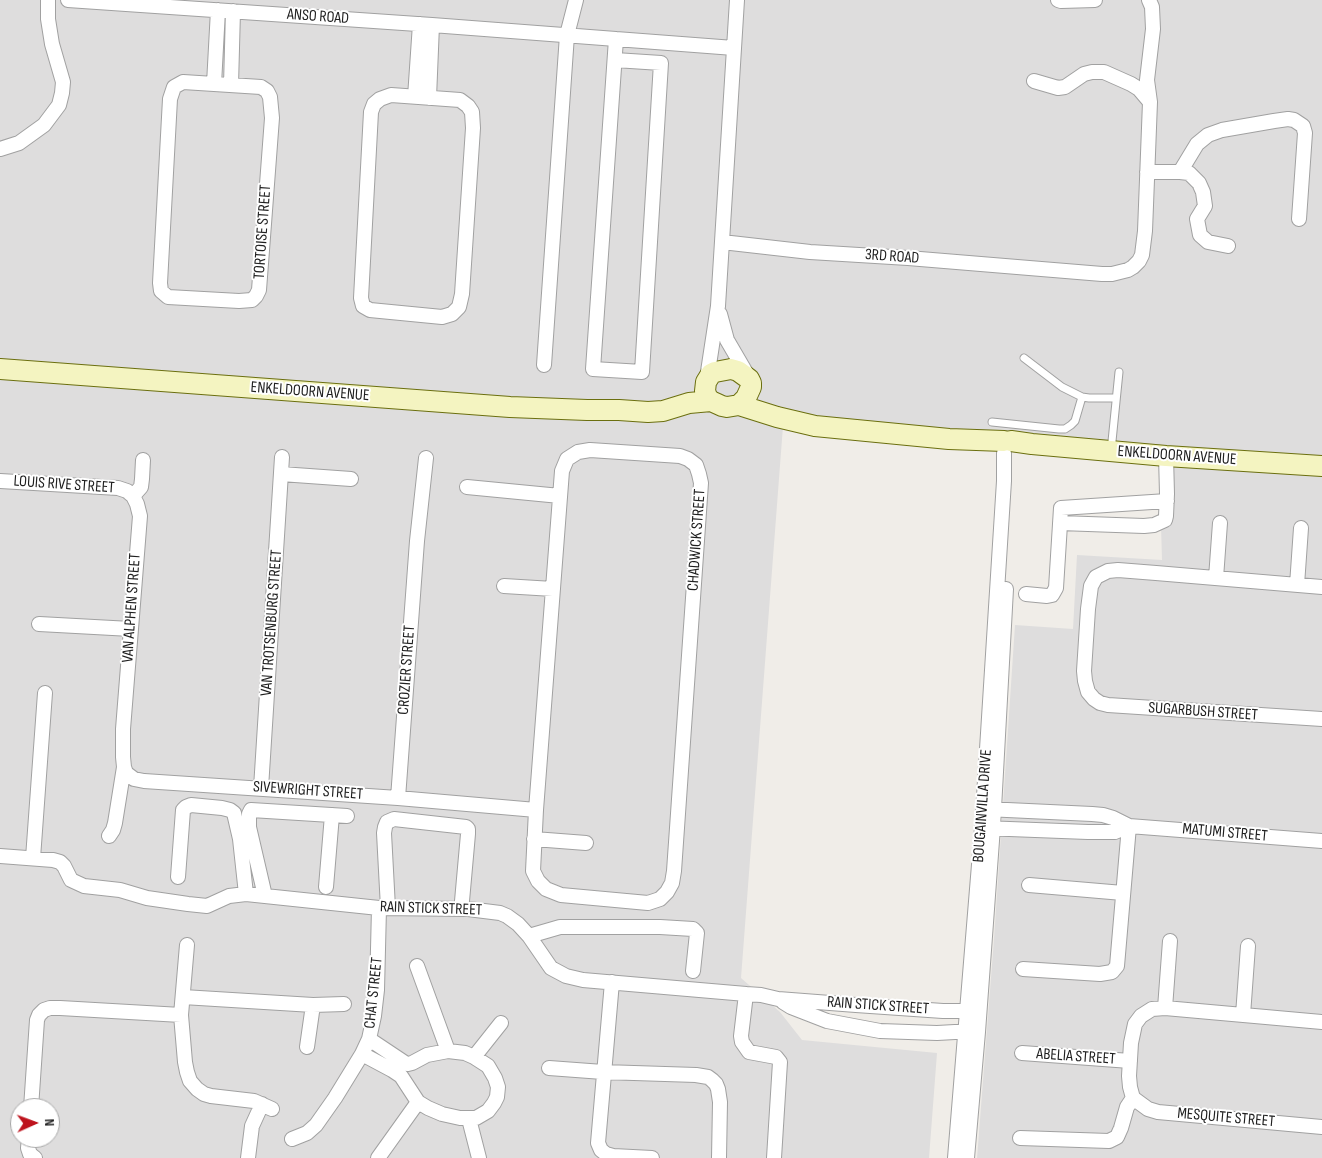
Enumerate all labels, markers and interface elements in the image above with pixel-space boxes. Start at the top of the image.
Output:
street label: ANSO ROAD [286,5,350,29]
street label: TORTOISE STREET [250,184,276,280]
street label: 3RD ROAD [864,246,920,268]
street label: ENKELDOORN AVENUE [250,378,370,406]
street label: ENKELDOORN AVENUE [1117,442,1237,470]
street label: LOUIS RIVE STREET [13,472,115,498]
street label: CHADWICK STREET [684,488,710,592]
street label: VAN TROTSENBURG STREET [257,549,287,697]
street label: VAN ALPHEN STREET [119,553,145,663]
street label: CROZIER STREET [394,625,420,715]
street label: SUGARBUSH STREET [1148,699,1258,725]
street label: BOUGAINVILLA DRIVE [969,749,997,863]
street label: SIVEWRIGHT STREET [252,778,364,804]
street label: MATUMI STREET [1181,820,1269,846]
street label: RAIN STICK STREET [379,898,483,920]
street label: CHAT STREET [361,956,387,1030]
street label: RAIN STICK STREET [826,993,930,1019]
street label: ABELIA STREET [1036,1045,1116,1069]
north arrow [10,1098,60,1148]
street label: MESQUITE STREET [1176,1104,1276,1132]
text: N [41,1118,58,1127]

